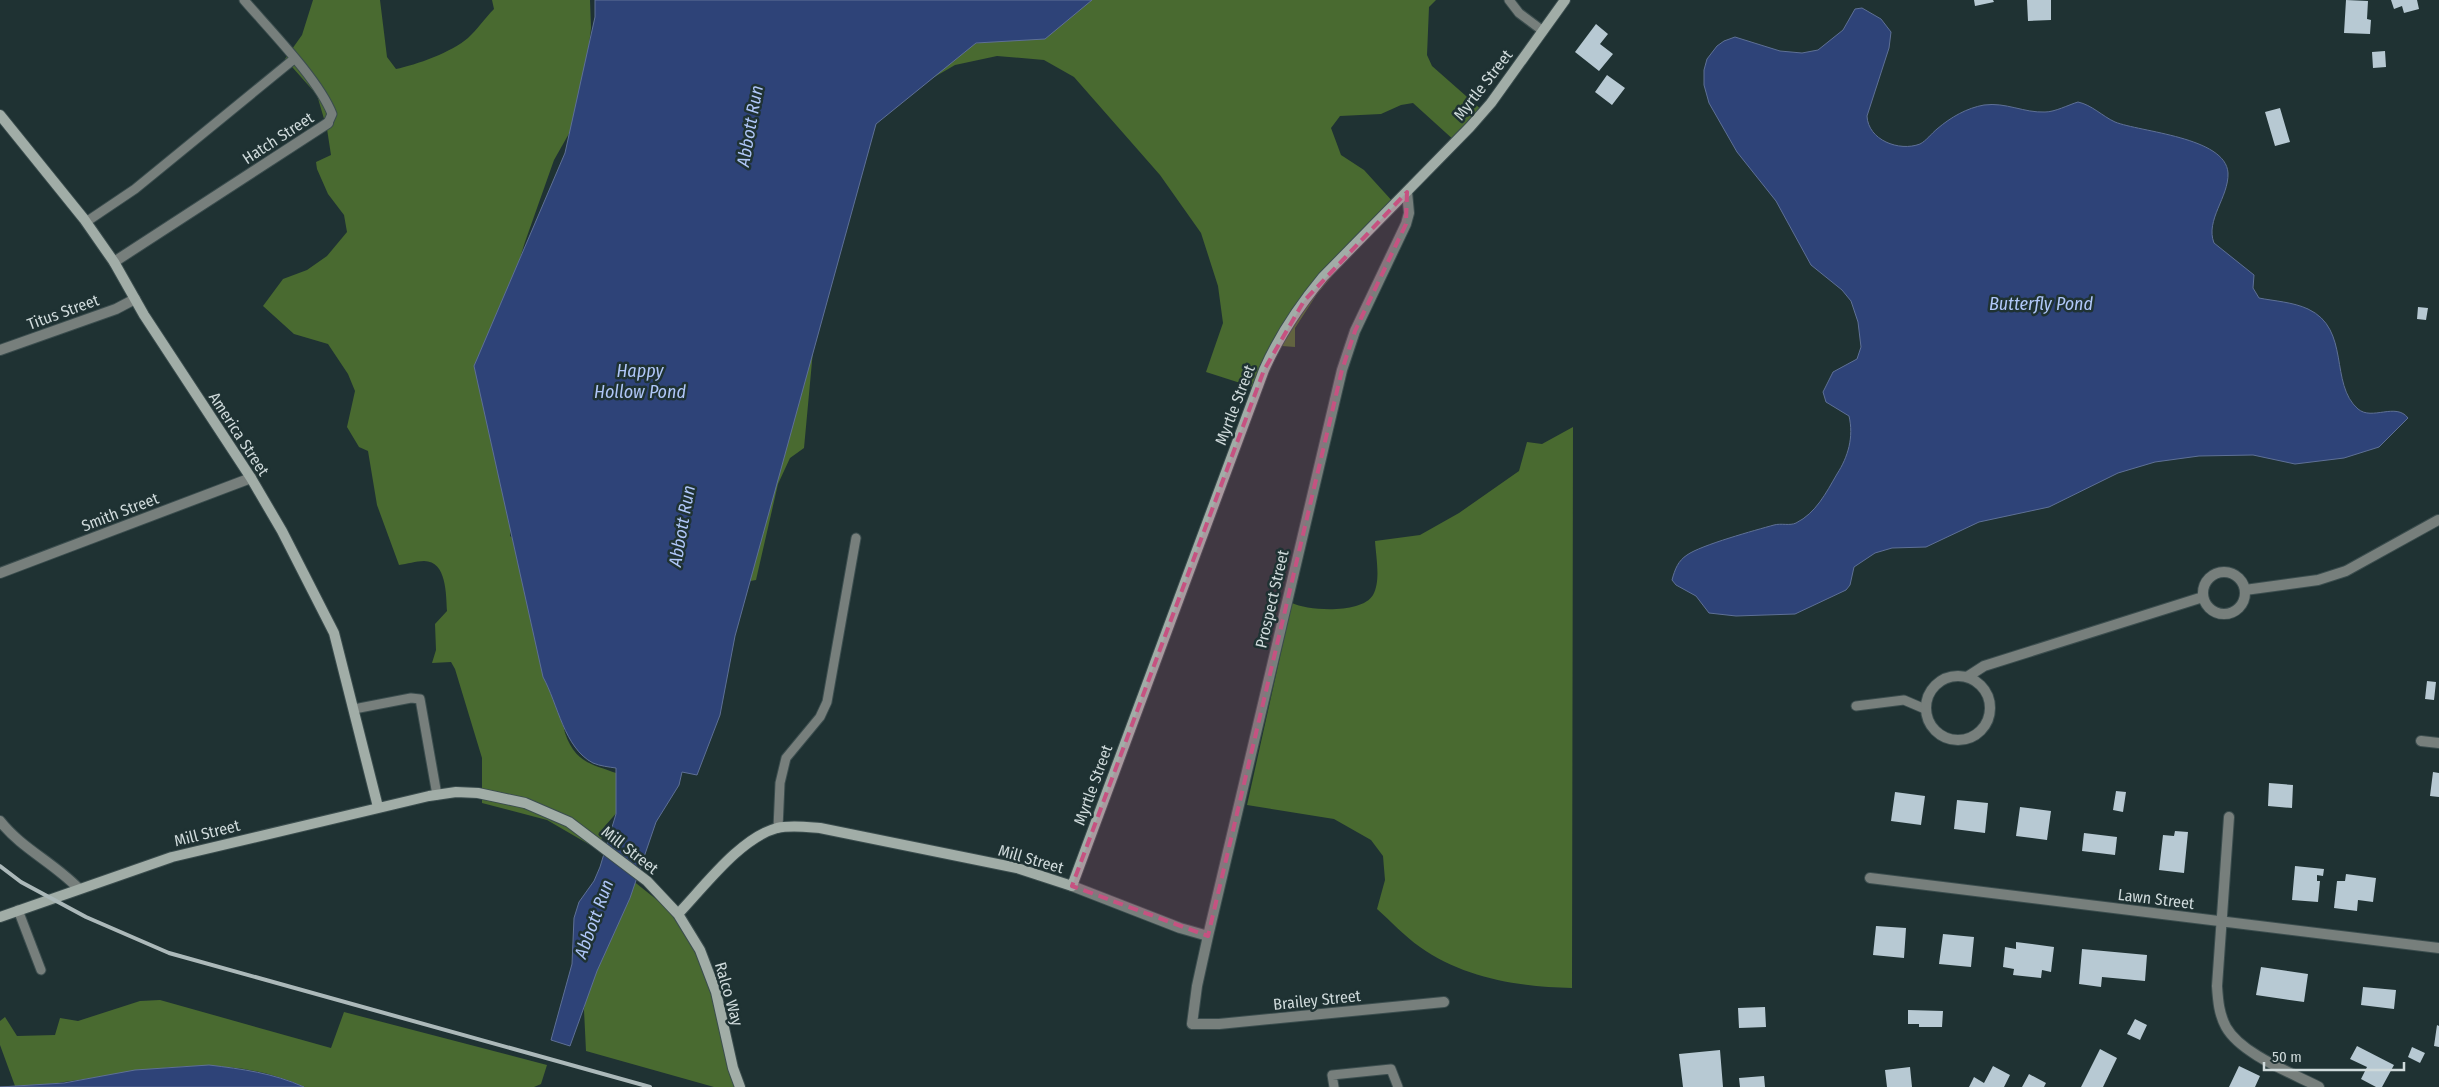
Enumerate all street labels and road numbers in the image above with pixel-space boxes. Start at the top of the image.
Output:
street label: Myrtle Street [1450,45,1517,124]
street label: Hatch Street [239,108,318,168]
street label: Titus Street [25,290,102,334]
street label: Myrtle Street [1211,362,1259,448]
street label: America Street [205,389,273,480]
street label: Smith Street [79,488,162,535]
street label: Prospect Street [1251,547,1293,650]
street label: Myrtle Street [1070,741,1117,828]
street label: Mill Street [172,815,243,850]
street label: Mill Street [598,822,663,879]
street label: Mill Street [996,841,1067,878]
street label: Lawn Street [2117,885,2196,913]
street label: Ralco Way [711,960,747,1029]
street label: Brailey Street [1272,986,1362,1014]

